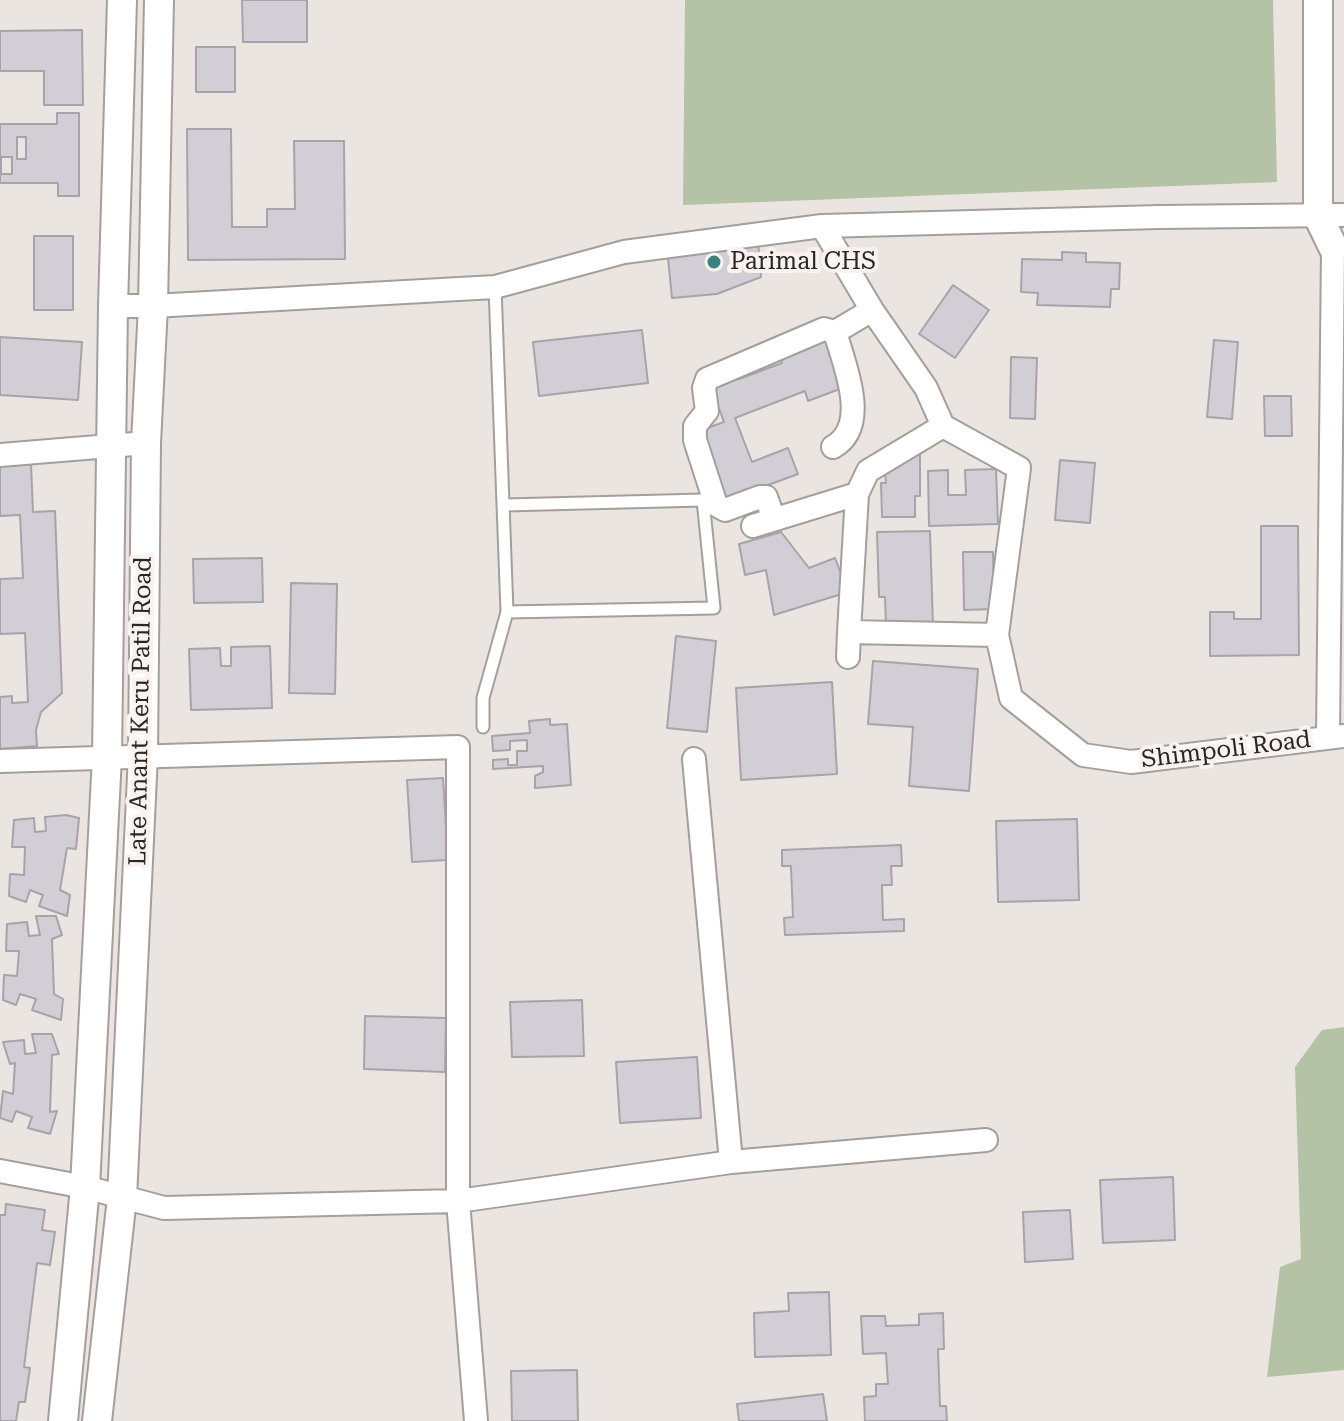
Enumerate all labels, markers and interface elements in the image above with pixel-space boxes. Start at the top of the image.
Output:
place label: Parimal CHS [730,248,876,276]
marker: Parimal CHS [705,253,723,271]
street label: Late Anant Keru Patil Road [124,556,158,866]
street label: Shimpoli Road [1140,725,1312,775]

